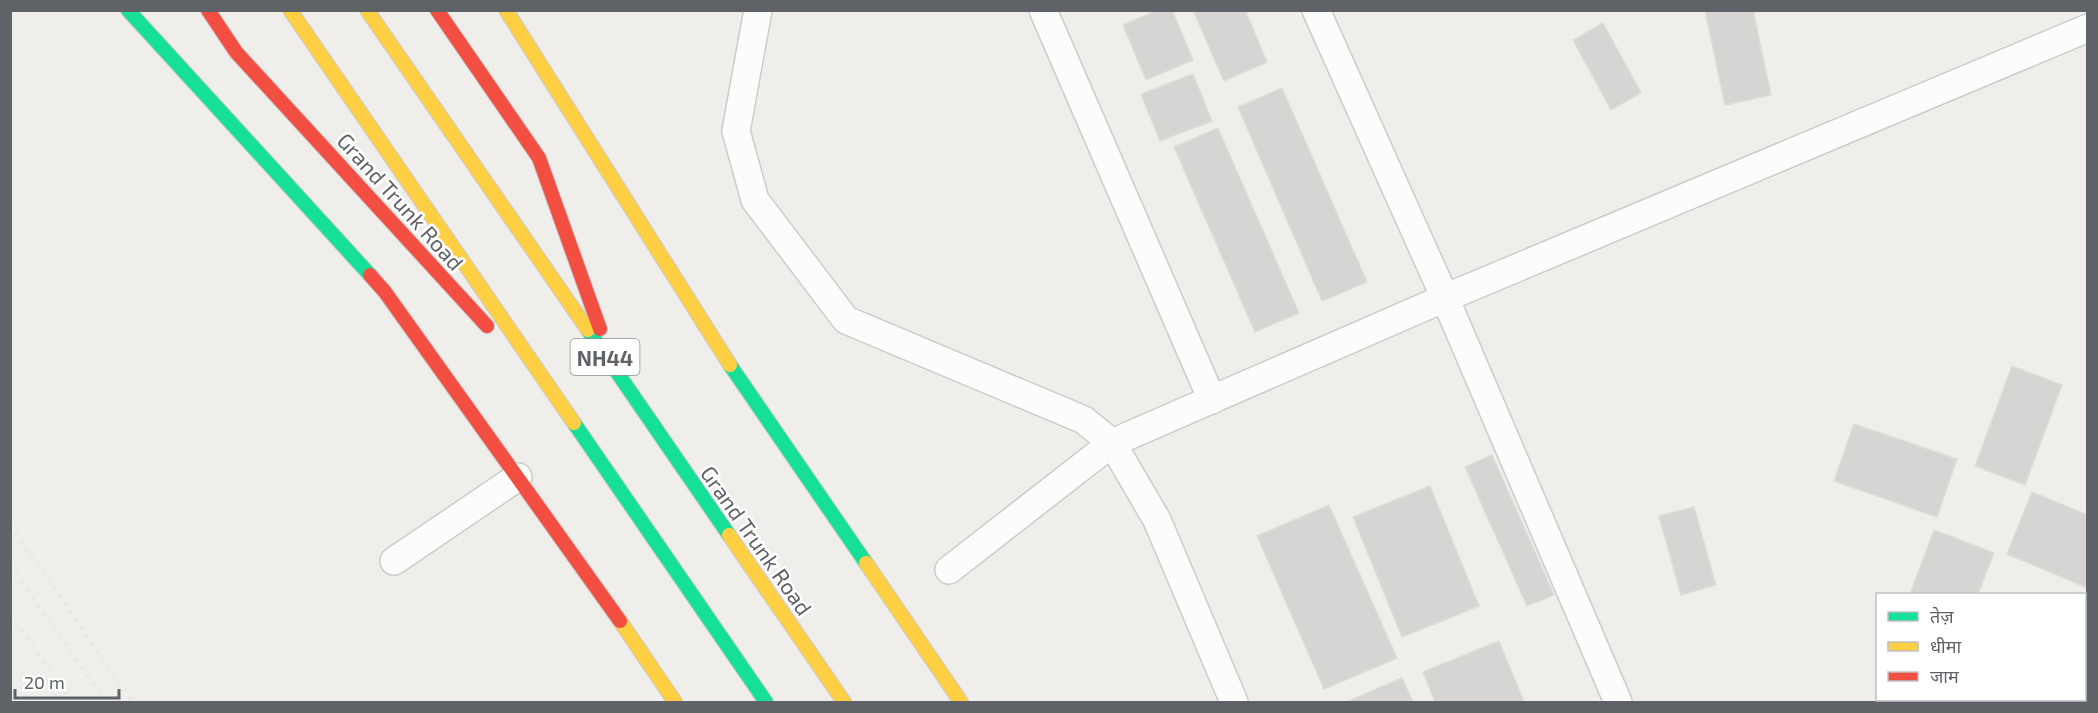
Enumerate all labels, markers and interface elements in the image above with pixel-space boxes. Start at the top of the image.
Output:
street label: Grand Trunk Road [332,127,470,275]
road number: NH44 [570,339,640,375]
street label: Grand Trunk Road [696,460,818,620]
legend [1876,593,2086,701]
text: तेज़ [1930,605,1954,627]
text: धीमा [1930,635,1961,657]
scale bar [15,662,118,700]
text: जाम [1930,665,1960,687]
text: 20 m [24,671,65,693]

